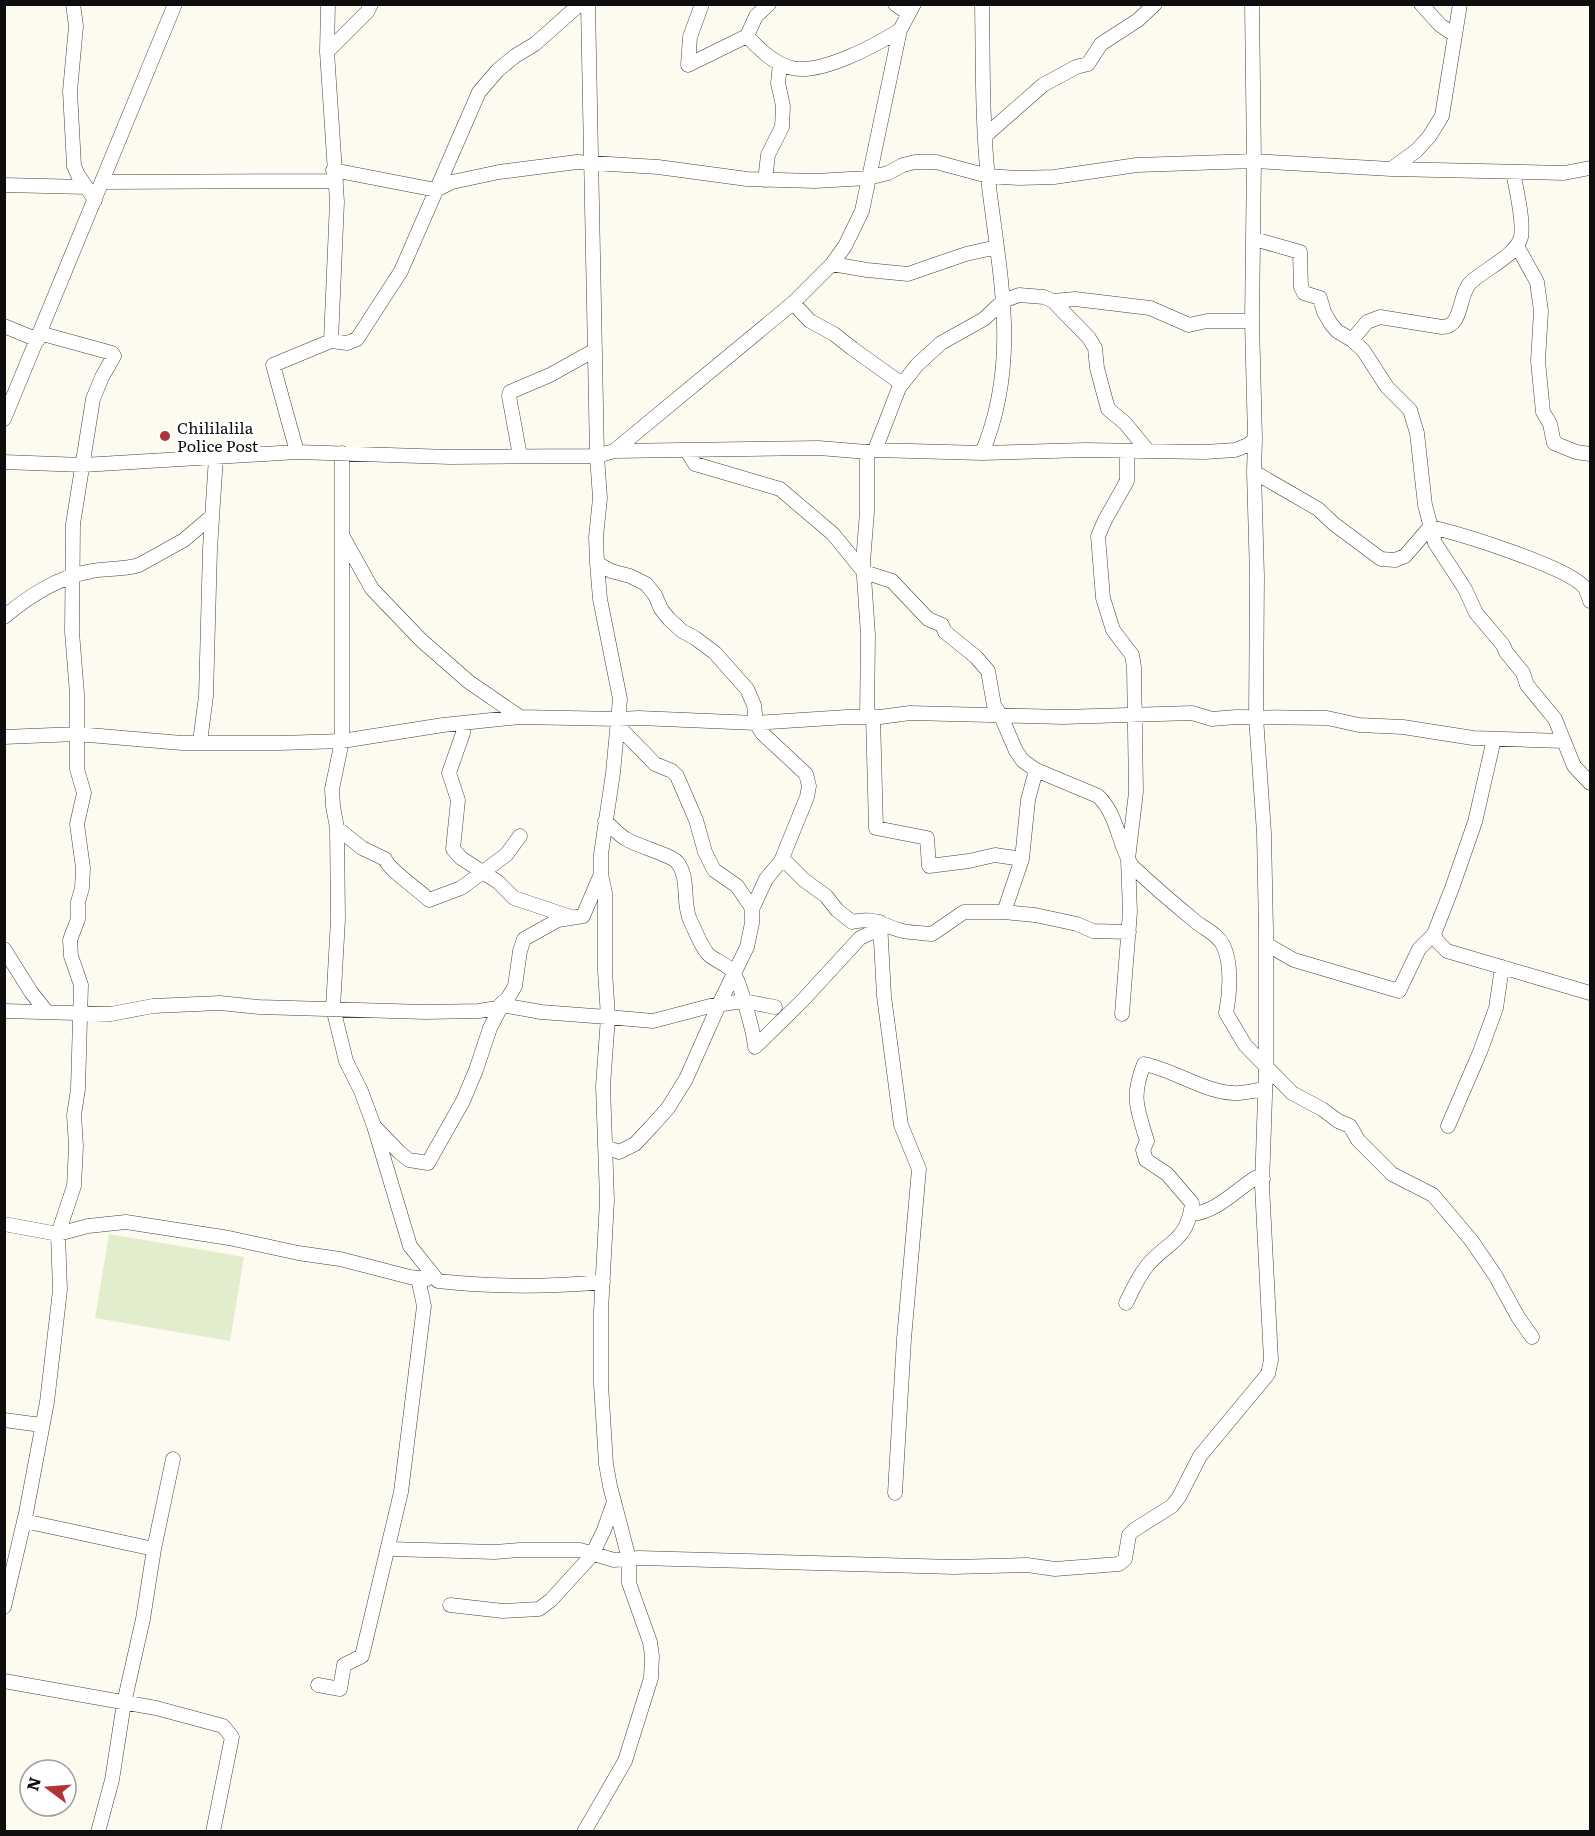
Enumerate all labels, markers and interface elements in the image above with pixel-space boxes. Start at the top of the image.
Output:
place label: Chililalila Police Post [177,415,259,457]
marker: Chililalila Police Post [158,429,172,443]
north arrow [18,1758,78,1818]
text: N [19,1774,46,1793]

